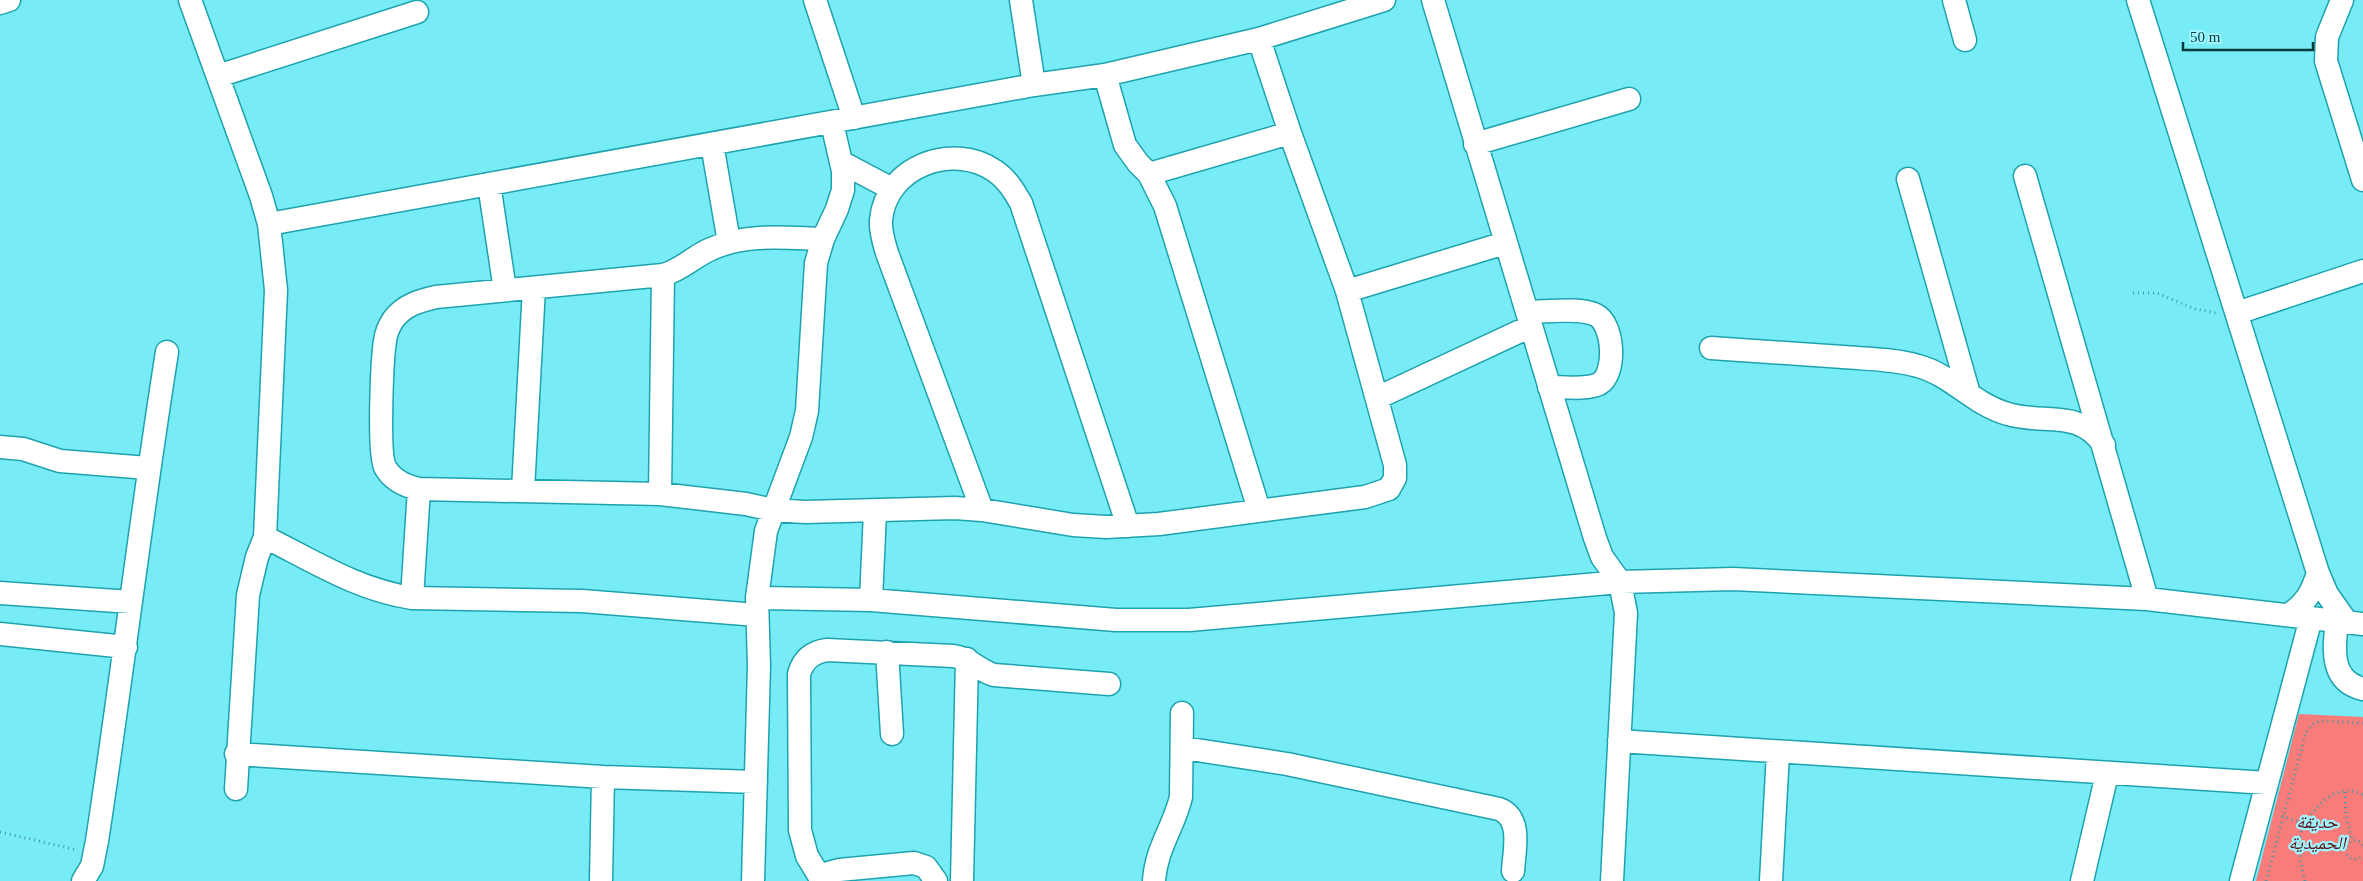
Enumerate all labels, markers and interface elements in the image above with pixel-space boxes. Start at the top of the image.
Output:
scale bar [2183,20,2313,52]
text: 50 m [2190,29,2221,45]
park label: حديقة الحميدية [2289,812,2347,853]

